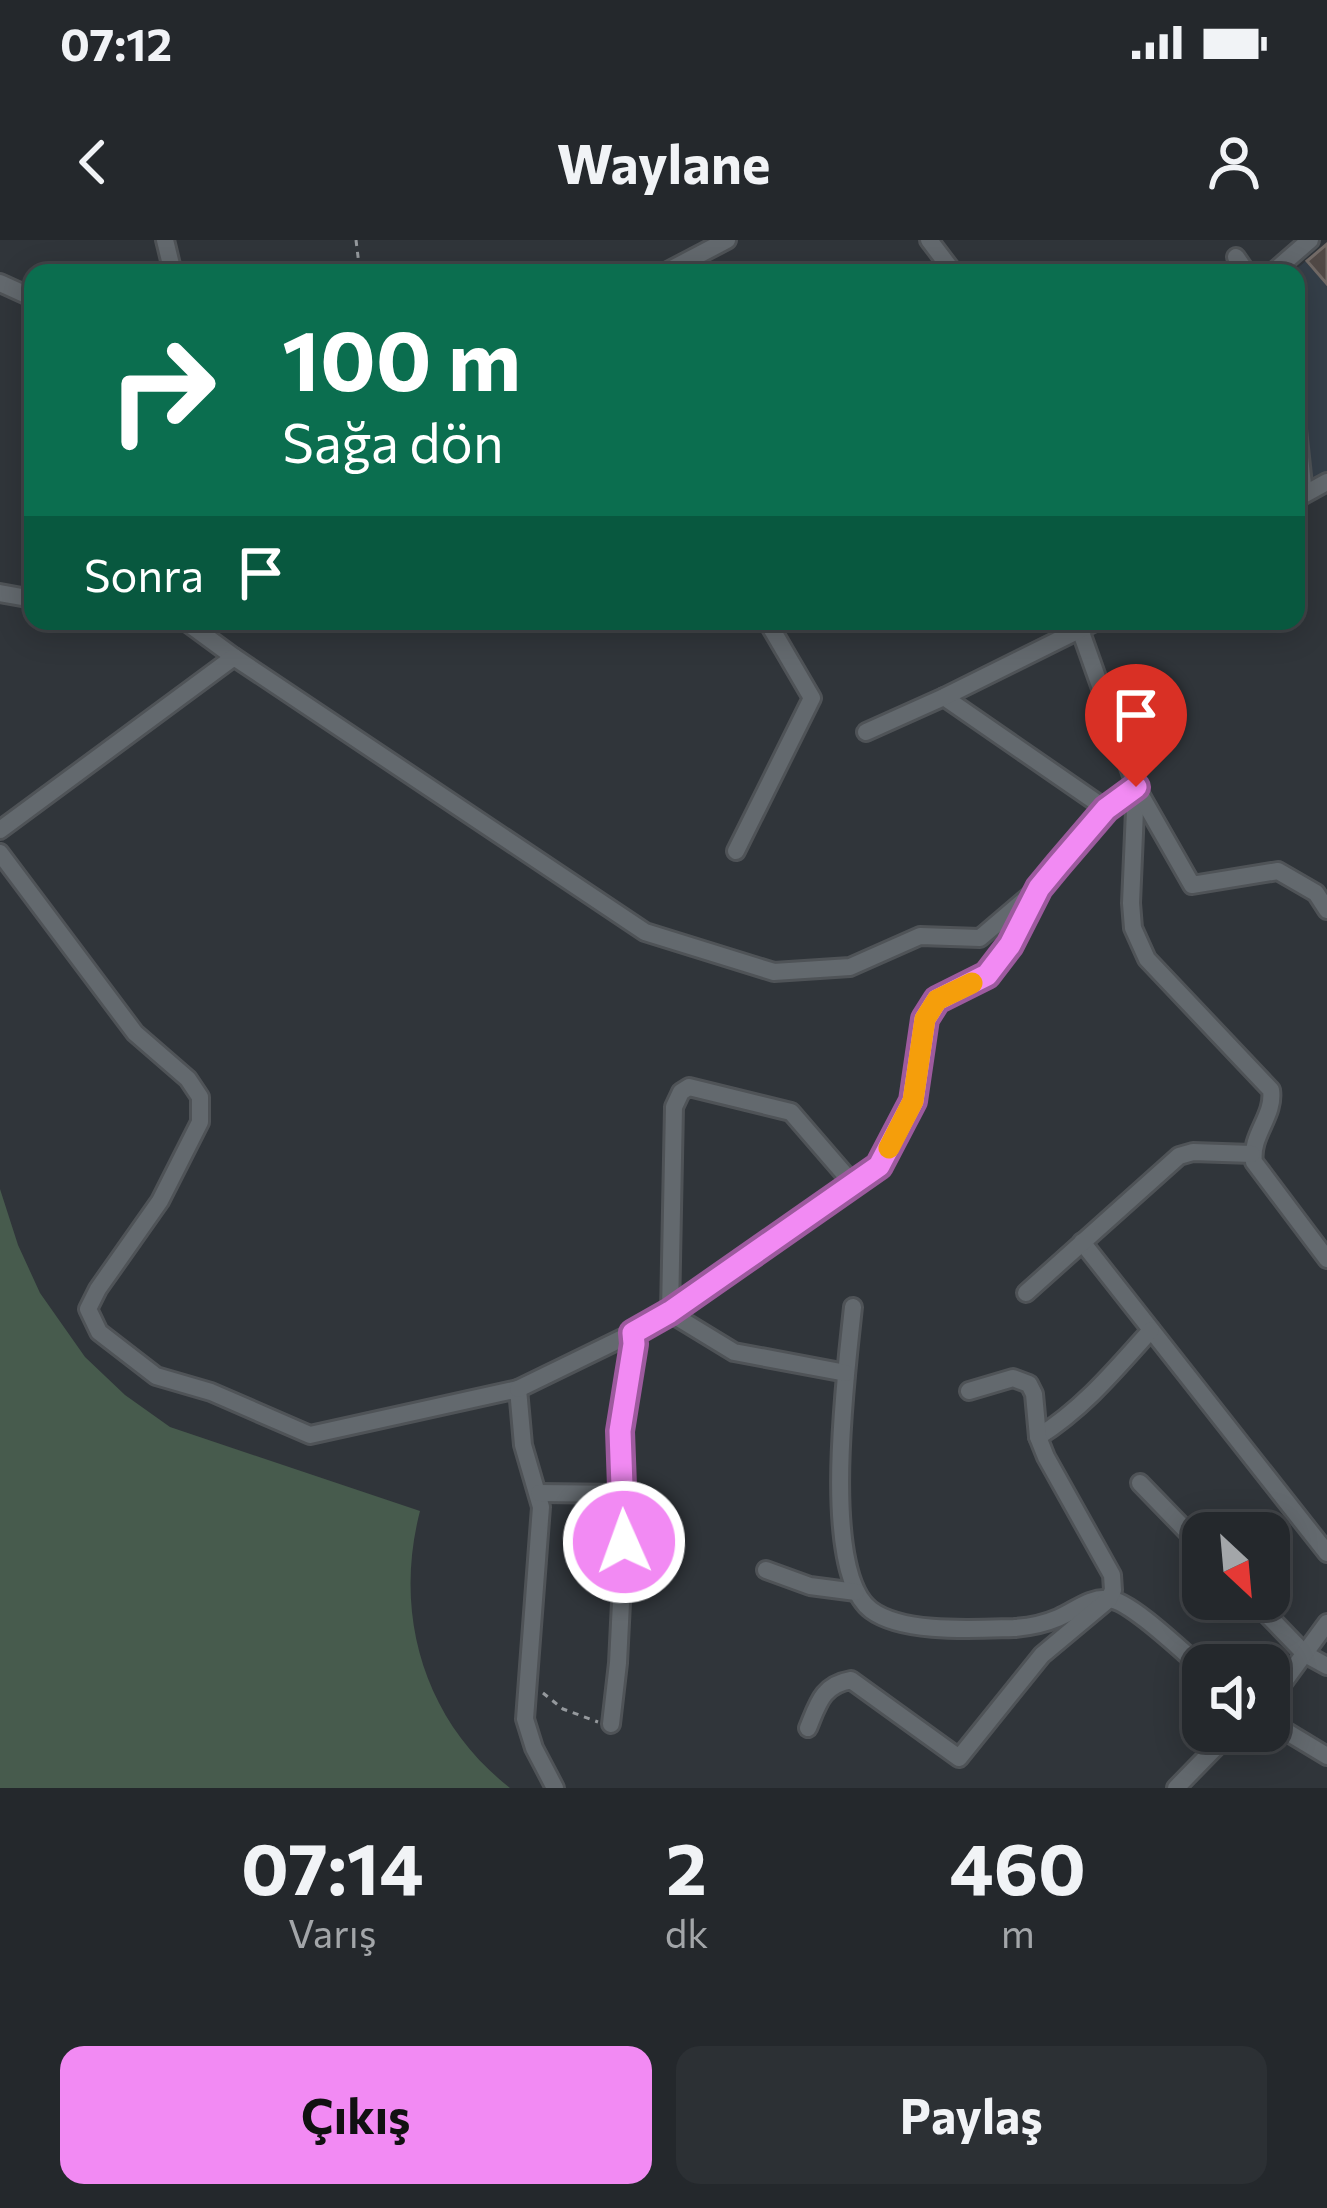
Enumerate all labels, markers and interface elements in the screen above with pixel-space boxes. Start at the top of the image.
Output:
text: 07:12 [60,15,172,70]
icon: back [60,129,126,195]
text: Waylane [557,129,770,195]
icon: person [1201,129,1267,195]
text: 100 m [282,306,521,408]
icon: right [84,312,240,468]
text: Sağa dön [282,408,504,474]
icon: arrive [228,540,294,606]
text: Sonra [84,546,204,601]
pin [1085,664,1187,787]
icon: arrive [1103,682,1169,748]
position arrow [561,1479,687,1605]
north arrow [1182,1512,1290,1620]
map controls [1182,1512,1290,1752]
button: sound [1182,1644,1290,1752]
text: 07:14 [241,1822,424,1910]
text: 2 [666,1822,707,1910]
text: 460 [949,1822,1086,1910]
text: Varış [288,1908,377,1956]
text: dk [665,1908,708,1956]
text: m [1001,1908,1035,1956]
button: Çıkış [60,2046,652,2184]
button: Paylaş [676,2046,1267,2184]

